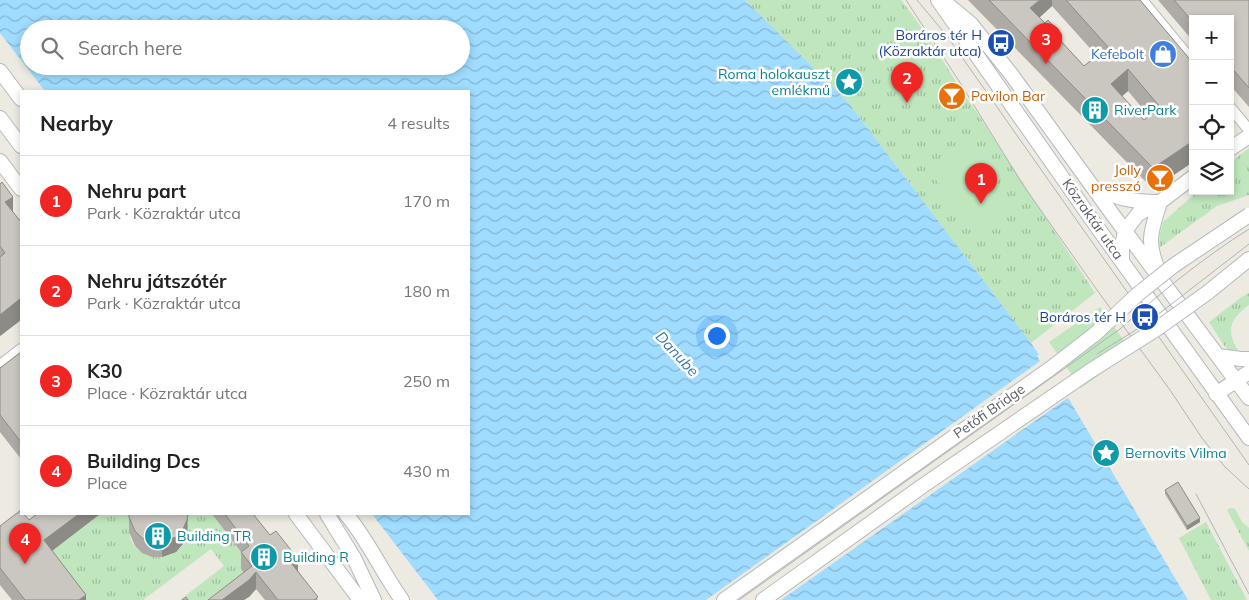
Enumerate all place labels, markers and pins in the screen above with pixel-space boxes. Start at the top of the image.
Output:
pin: 3 [1030,23,1062,64]
place label: Boráros tér H (Közraktár utca) [879,26,982,60]
bus stop icon: Boráros tér H (Közraktár utca) [986,28,1016,58]
shop icon: Kefebolt [1148,39,1178,69]
place label: Kefebolt [1091,45,1144,63]
pin: 2 [891,62,923,103]
place label: Roma holokauszt emlékmű [718,65,830,99]
place icon: Roma holokauszt emlékmű [834,67,864,97]
bar icon: Pavilon Bar [937,81,967,111]
place label: Pavilon Bar [971,87,1046,105]
building icon: RiverPark [1080,95,1110,125]
place label: RiverPark [1114,101,1177,119]
place label: Jolly presszó [1091,161,1142,195]
pin: 1 [965,163,997,204]
bar icon: Jolly presszó [1145,163,1175,193]
bus stop icon: Boráros tér H [1130,302,1160,332]
place label: Boráros tér H [1040,308,1126,326]
place icon: Bernovits Vilma [1091,438,1121,468]
place label: Bernovits Vilma [1125,444,1227,462]
building icon: Building TR [143,521,173,551]
pin: 4 [9,523,41,564]
place label: Building TR [177,527,252,545]
building icon: Building R [249,542,279,572]
place label: Building R [283,548,349,566]

